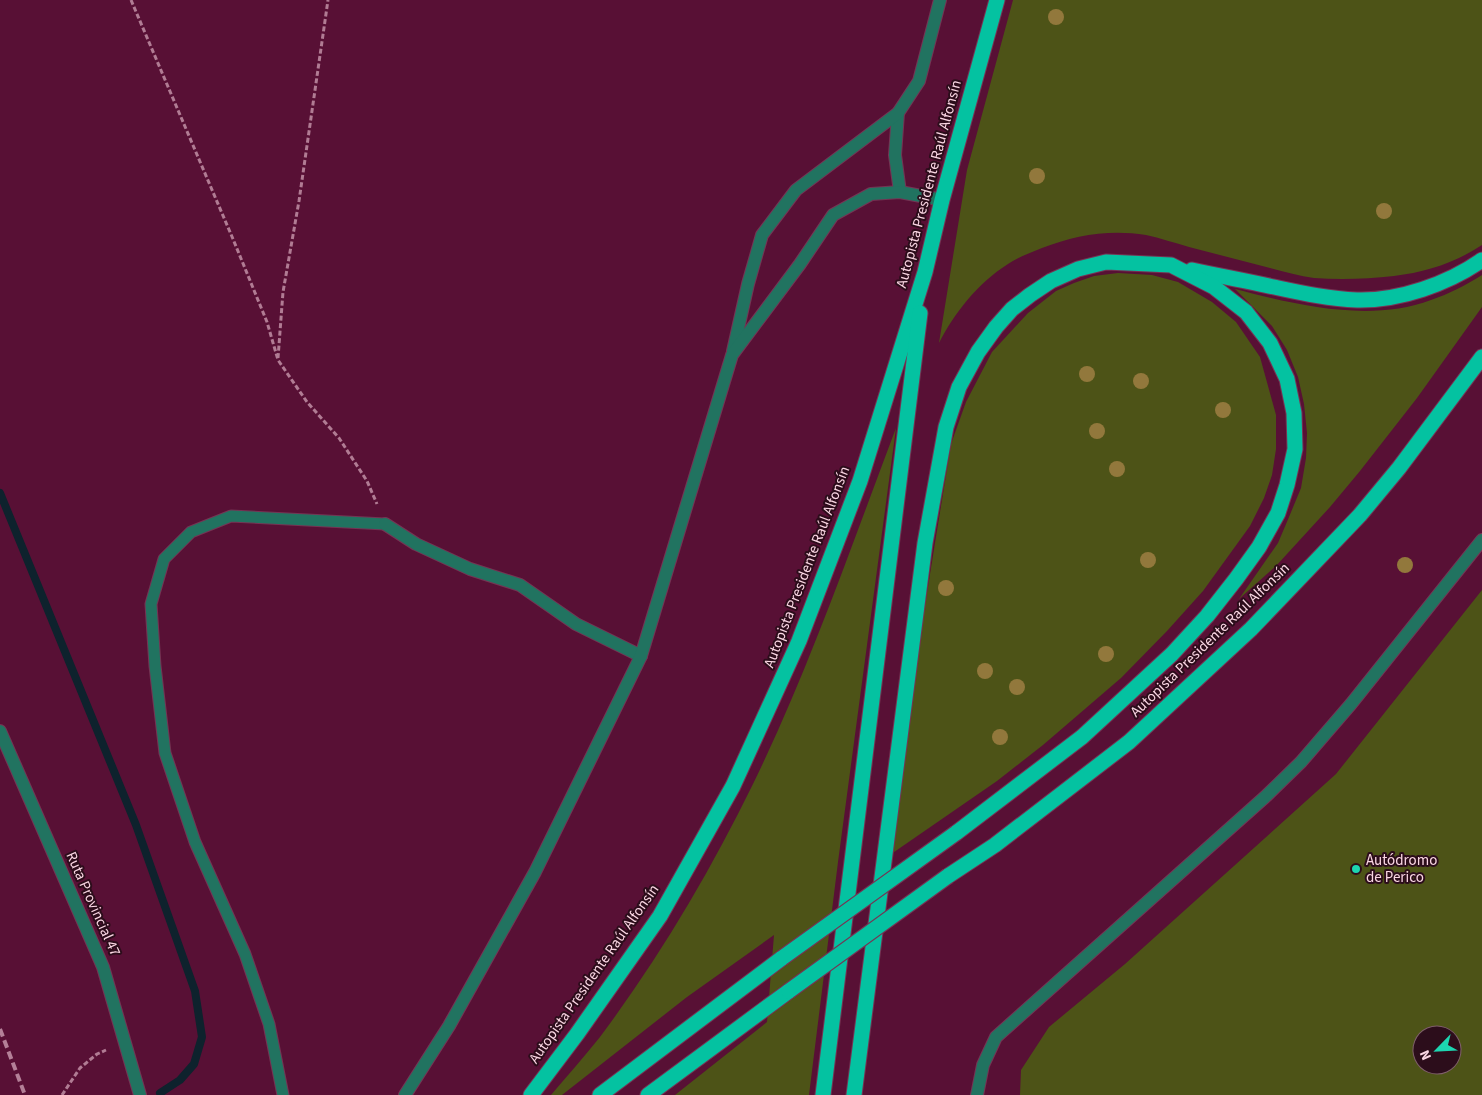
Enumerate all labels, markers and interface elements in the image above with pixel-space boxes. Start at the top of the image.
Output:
street label: Autopista Presidente Raúl Alfonsín [891,78,967,290]
street label: Autopista Presidente Raúl Alfonsín [759,463,855,671]
street label: Autopista Presidente Raúl Alfonsín [1126,558,1294,722]
street label: Ruta Provincial 47 [61,848,125,960]
place label: Autódromo de Perico [1366,850,1437,888]
marker: Autódromo de Perico [1350,863,1362,875]
street label: Autopista Presidente Raúl Alfonsín [524,880,664,1068]
north arrow [1412,1025,1462,1075]
text: N [1415,1047,1437,1063]

